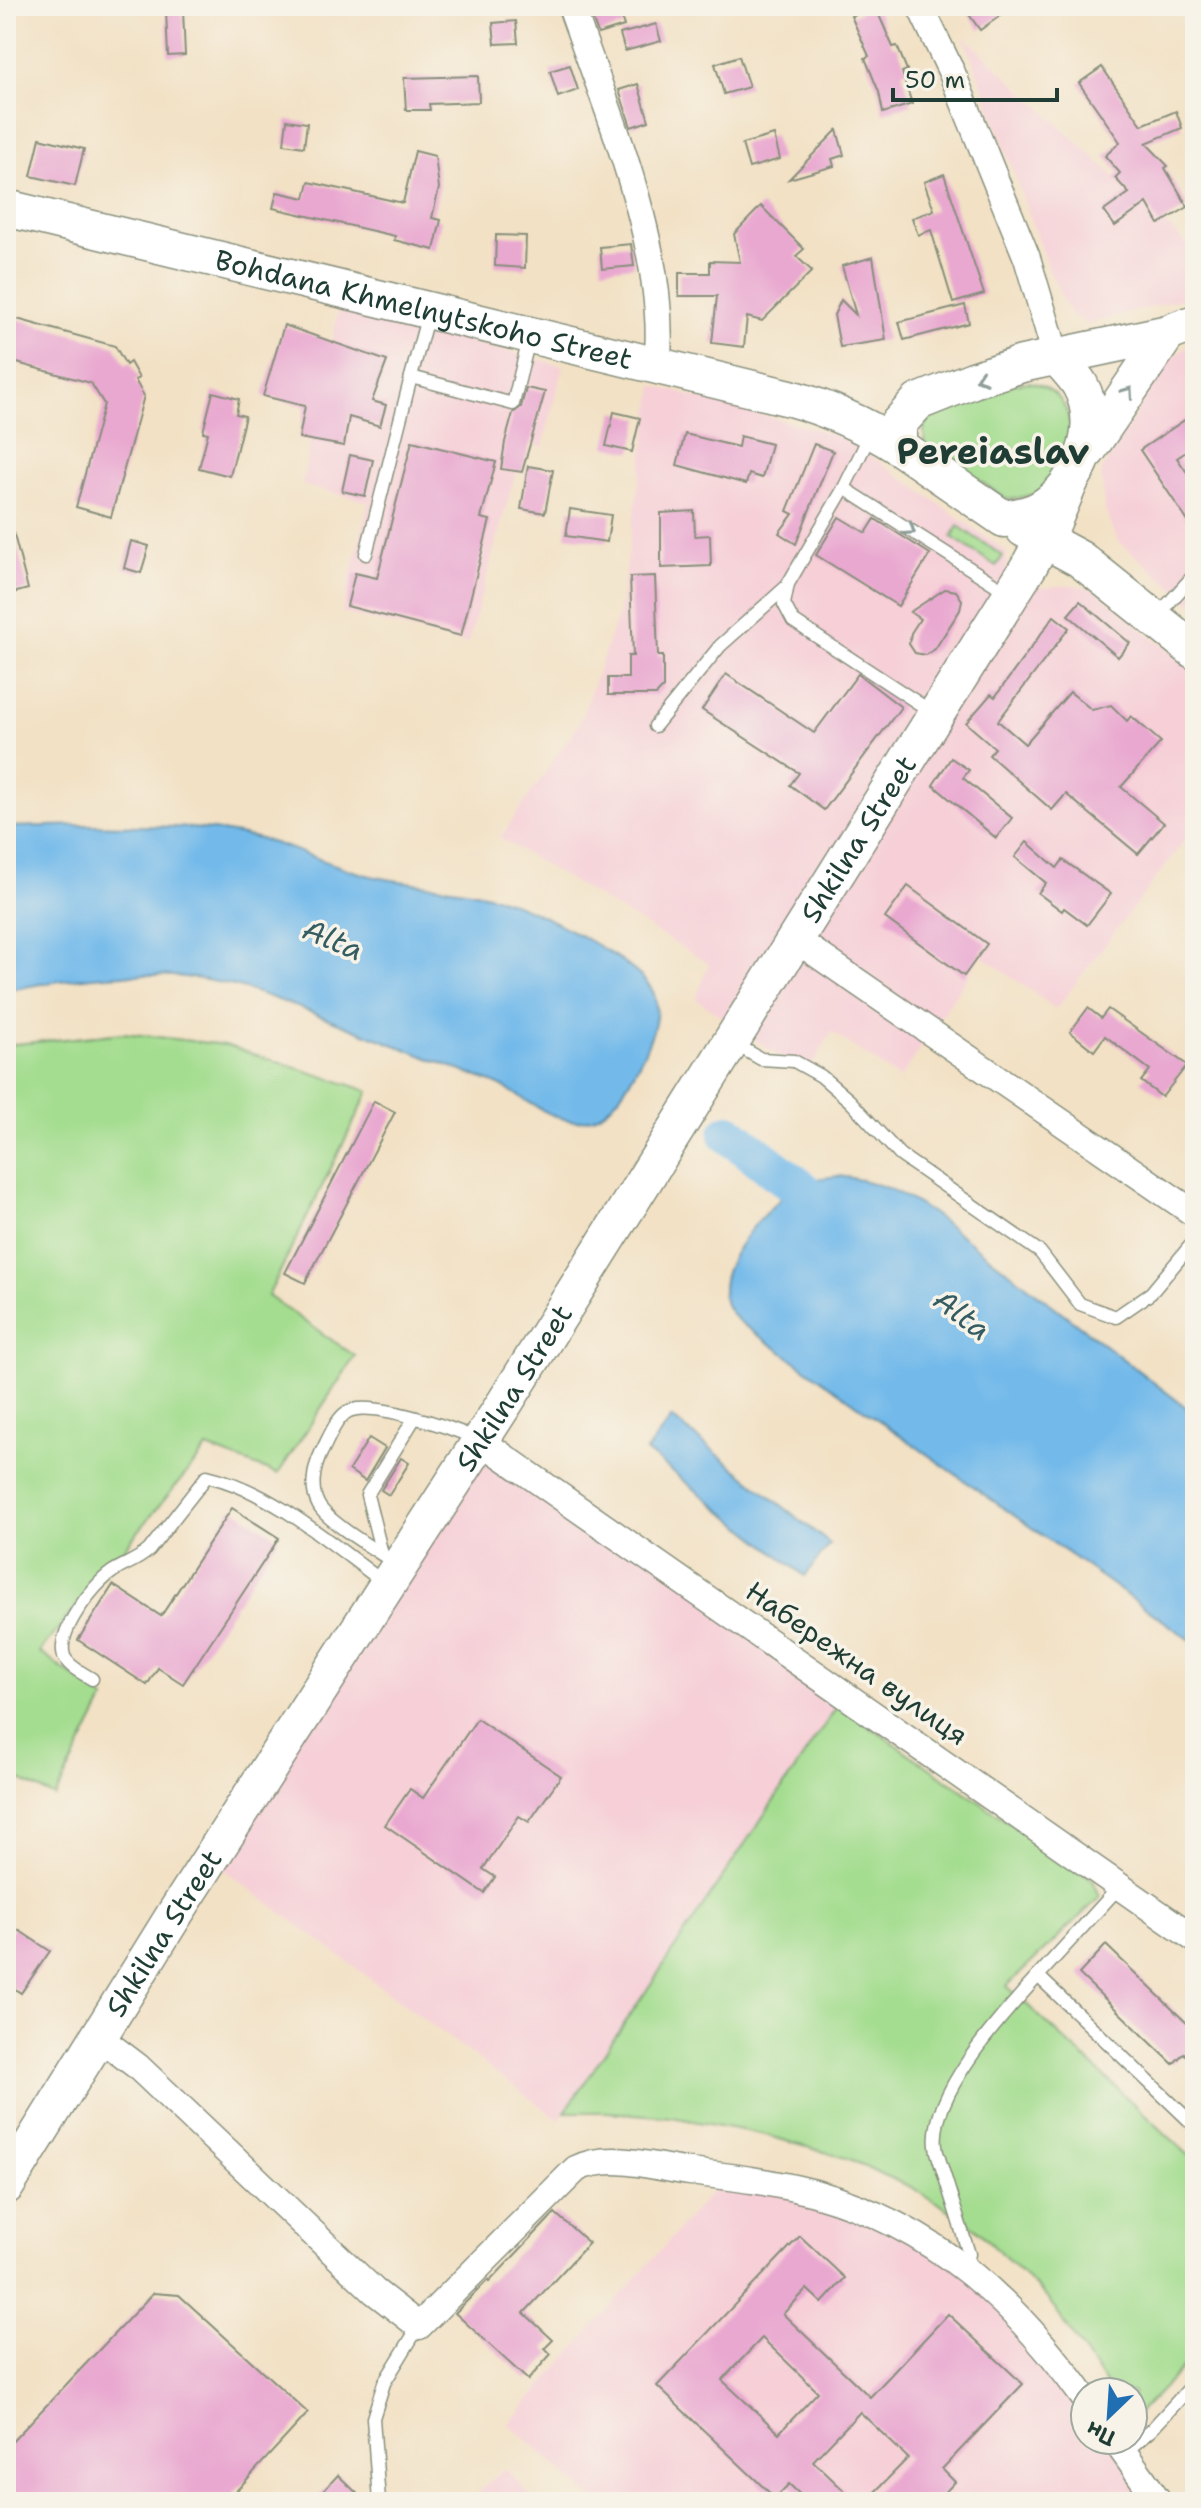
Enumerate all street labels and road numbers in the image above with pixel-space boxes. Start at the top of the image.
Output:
street label: Bohdana Khmelnytskoho Street [211,240,636,378]
street label: Shkilna Street [791,748,925,930]
street label: Shkilna Street [447,1297,581,1479]
street label: Набережна вулиця [738,1572,976,1754]
street label: Shkilna Street [97,1842,230,2024]

